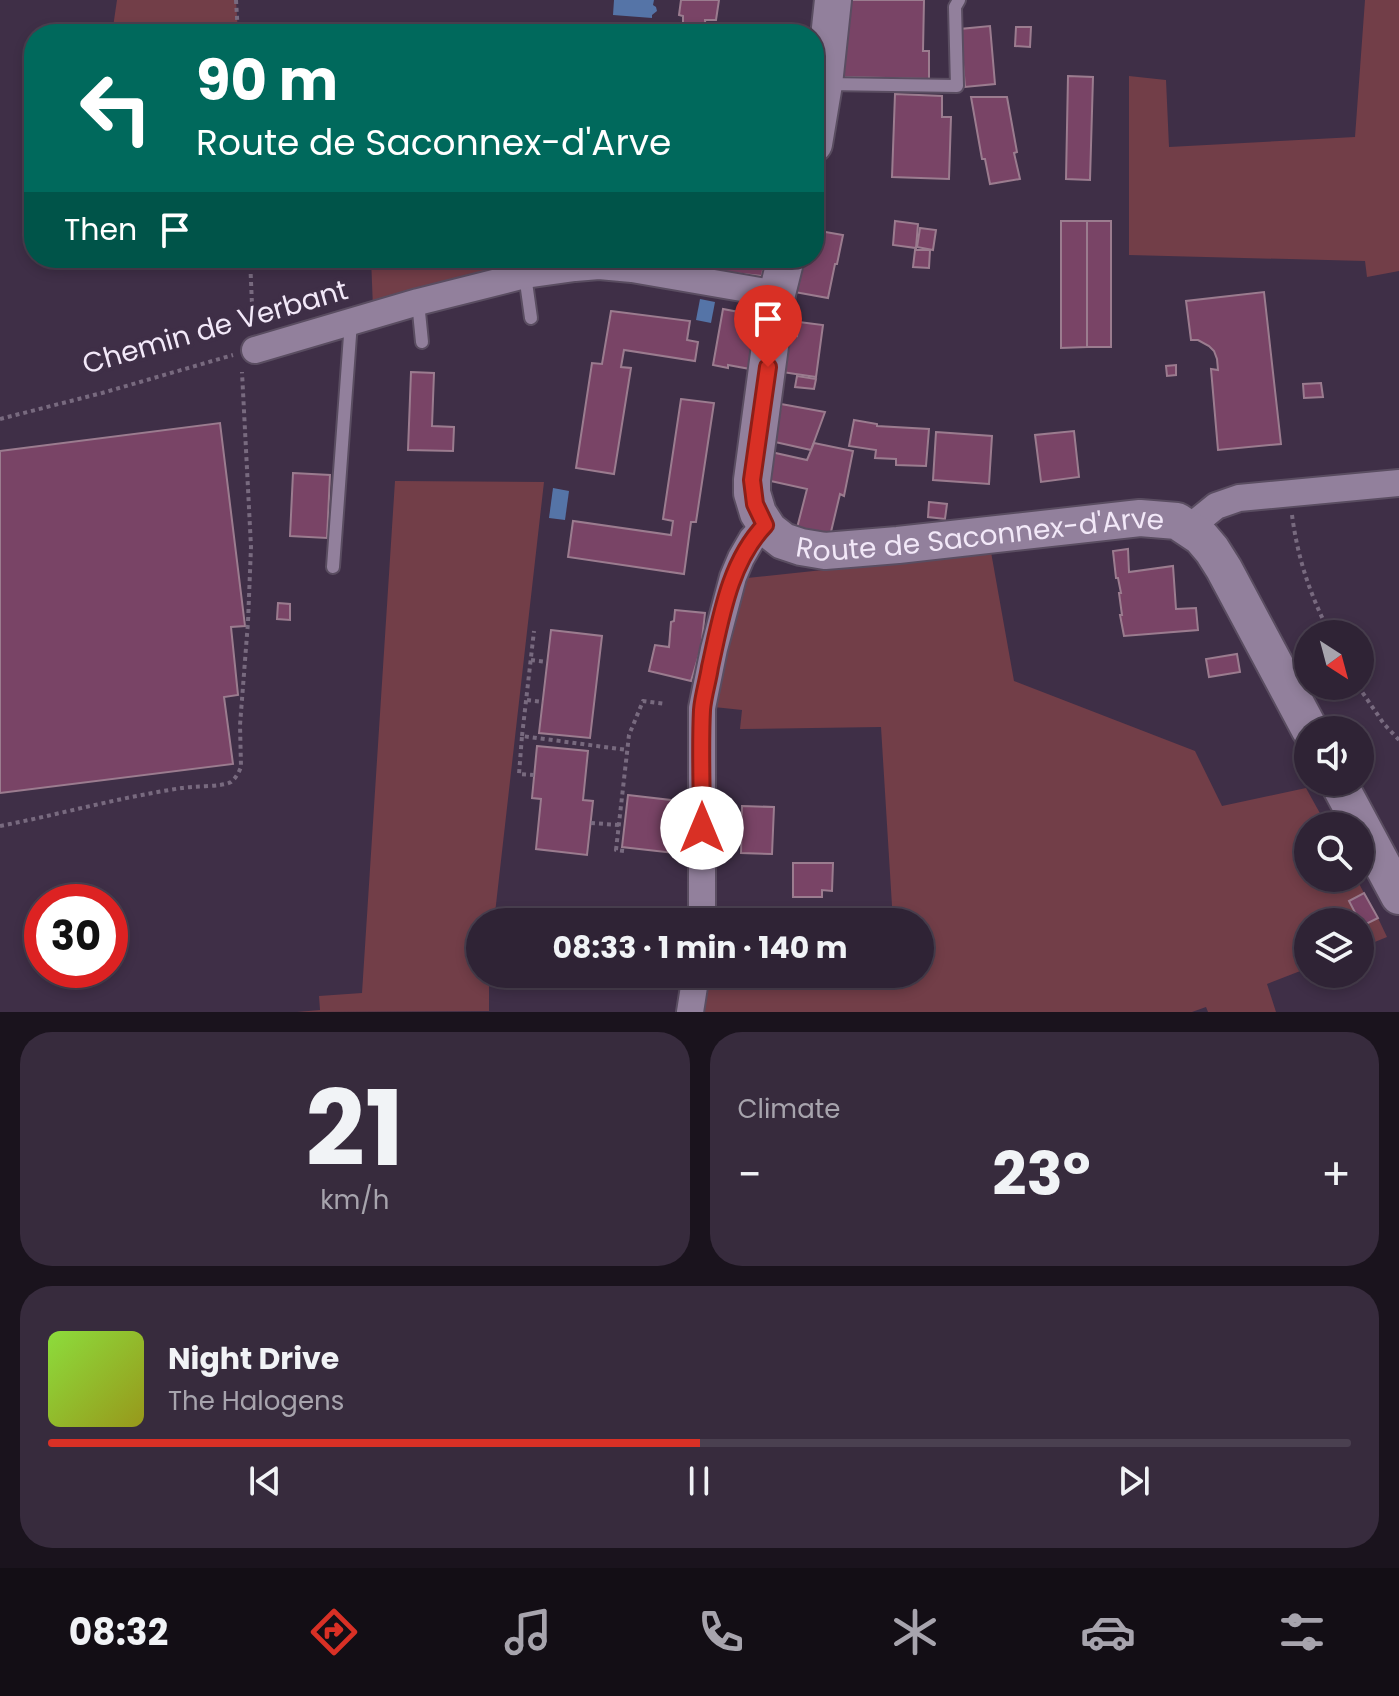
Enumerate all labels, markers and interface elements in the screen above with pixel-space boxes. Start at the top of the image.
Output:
text: 90 m [196,41,338,120]
icon: left [64,56,168,160]
text: Route de Saconnex-d'Arve [196,117,671,168]
text: Then [64,208,137,251]
icon: arrive [153,208,197,252]
street label: Chemin de Verbant [78,270,352,384]
pin [734,285,802,367]
icon: arrive [746,297,790,341]
street label: Route de Saconnex-d'Arve [793,498,1166,571]
north arrow [1294,620,1374,700]
map controls [1294,620,1374,988]
button: sound [1294,716,1374,796]
position arrow [660,786,744,870]
button: search [1294,812,1374,892]
speed limit sign: 30 [24,884,128,988]
button: layers [1294,908,1374,988]
text: 08:33 · 1 min · 140 m [553,926,847,969]
text: 21 [306,1056,404,1201]
text: Climate [738,1091,840,1127]
text: 23° [992,1132,1091,1216]
text: − [738,1144,762,1205]
text: + [1321,1144,1351,1205]
text: km/h [320,1182,389,1218]
text: Night Drive [168,1337,339,1380]
text: The Halogens [168,1383,344,1419]
icon: previous [243,1459,287,1503]
icon: pause [677,1459,721,1503]
icon: next [1112,1459,1156,1503]
icon: directions [306,1604,362,1660]
icon: music [500,1604,556,1660]
icon: phone [693,1604,749,1660]
icon: climate [887,1604,943,1660]
icon: car [1080,1604,1136,1660]
icon: filters [1274,1604,1330,1660]
text: 08:32 [69,1607,168,1658]

